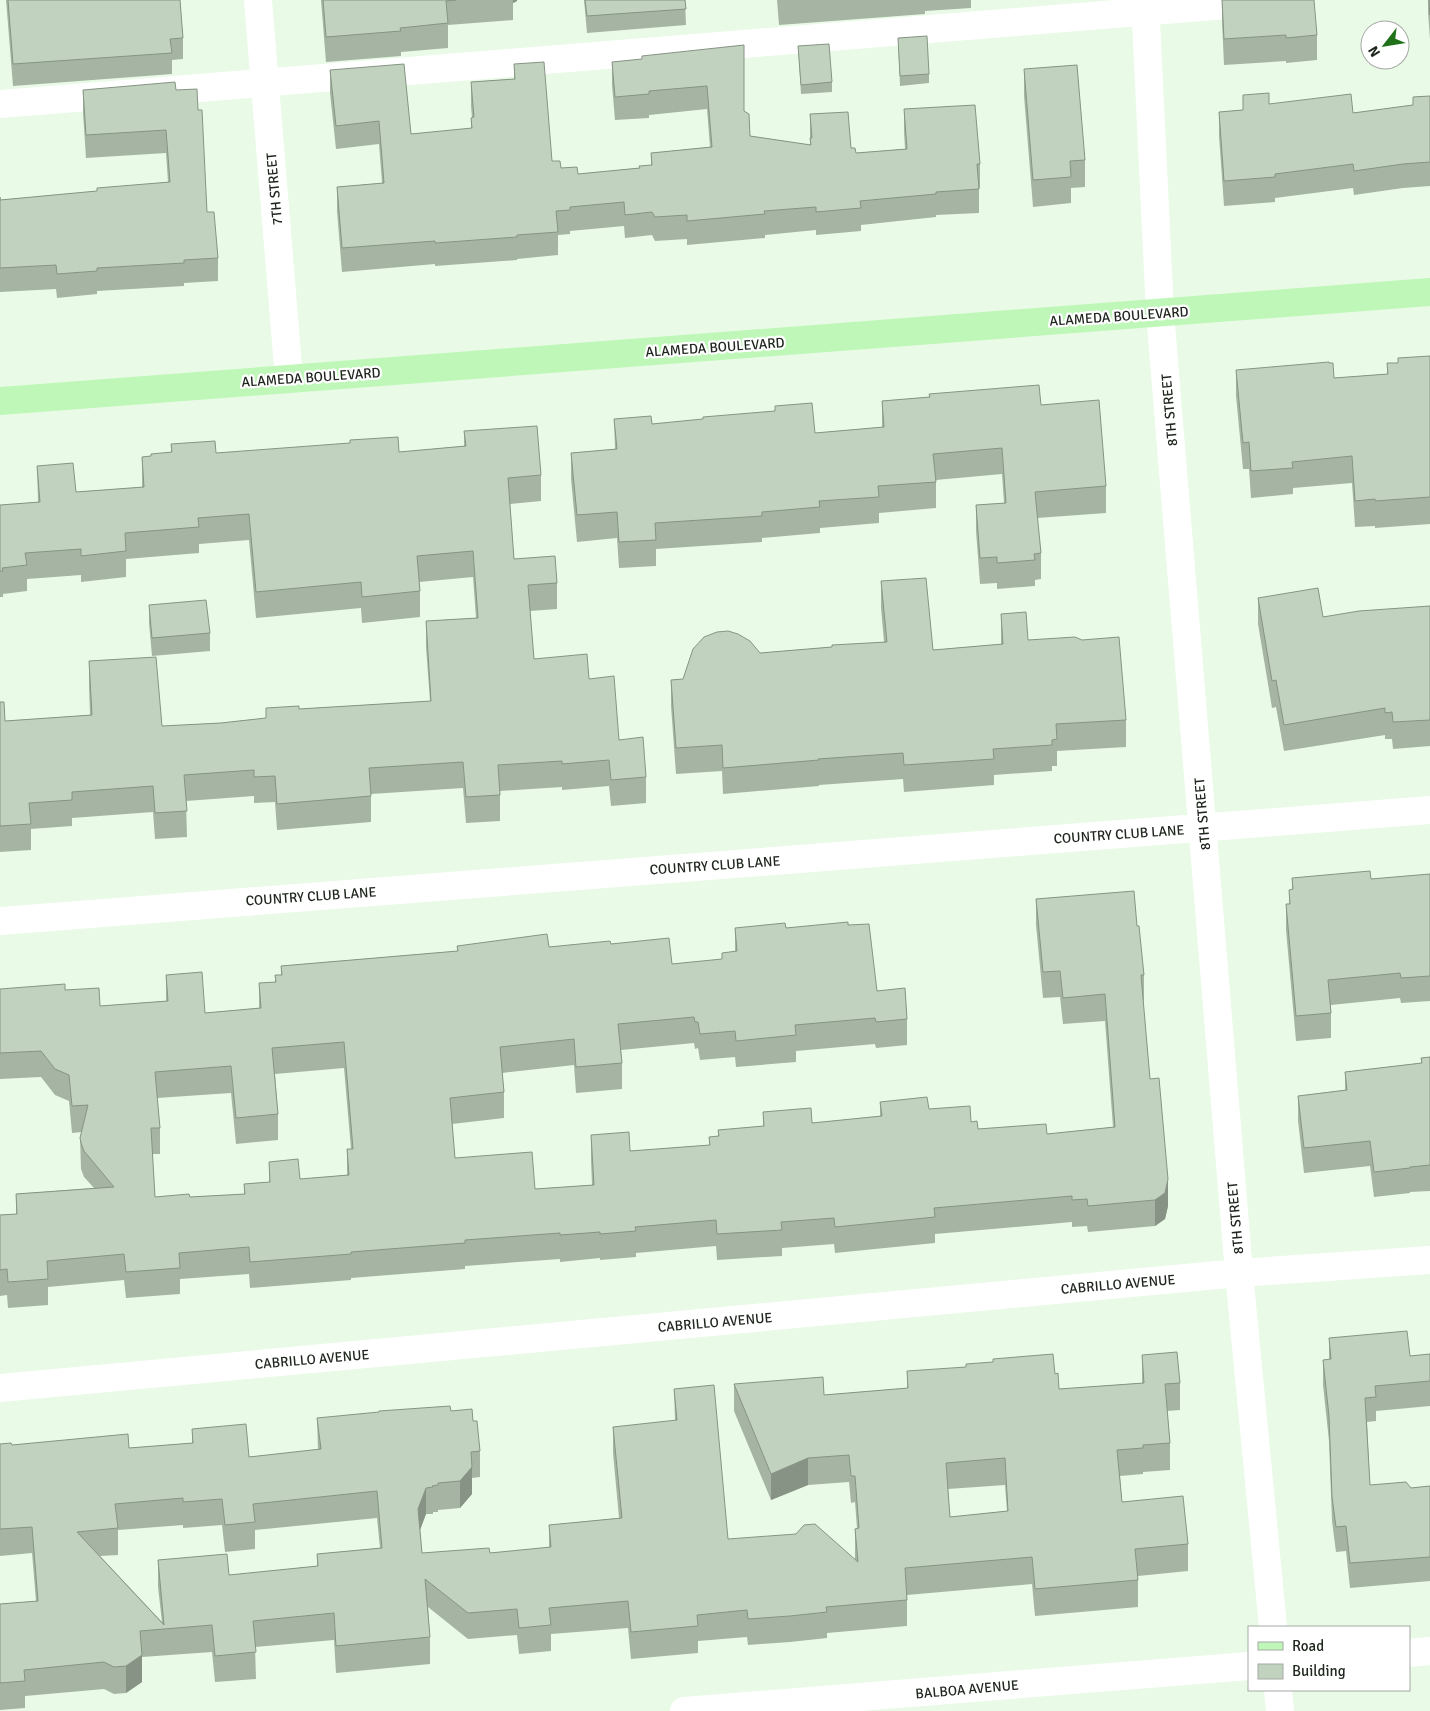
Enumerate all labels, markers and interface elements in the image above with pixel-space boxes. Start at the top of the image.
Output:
north arrow [1360,20,1410,70]
text: N [1364,43,1384,60]
street label: 7TH STREET [263,152,286,226]
street label: ALAMEDA BOULEVARD [1049,303,1189,330]
street label: ALAMEDA BOULEVARD [645,334,785,361]
street label: ALAMEDA BOULEVARD [241,364,381,391]
street label: 8TH STREET [1158,373,1181,447]
street label: 8TH STREET [1191,777,1214,851]
street label: COUNTRY CLUB LANE [1053,821,1185,848]
street label: COUNTRY CLUB LANE [649,852,781,879]
street label: COUNTRY CLUB LANE [245,883,377,910]
street label: 8TH STREET [1224,1181,1247,1255]
street label: CABRILLO AVENUE [1060,1271,1176,1298]
street label: CABRILLO AVENUE [657,1309,773,1336]
street label: CABRILLO AVENUE [254,1346,370,1373]
legend [1248,1626,1410,1691]
text: Road [1292,1637,1324,1655]
text: Building [1292,1662,1346,1680]
street label: BALBOA AVENUE [915,1676,1020,1702]

